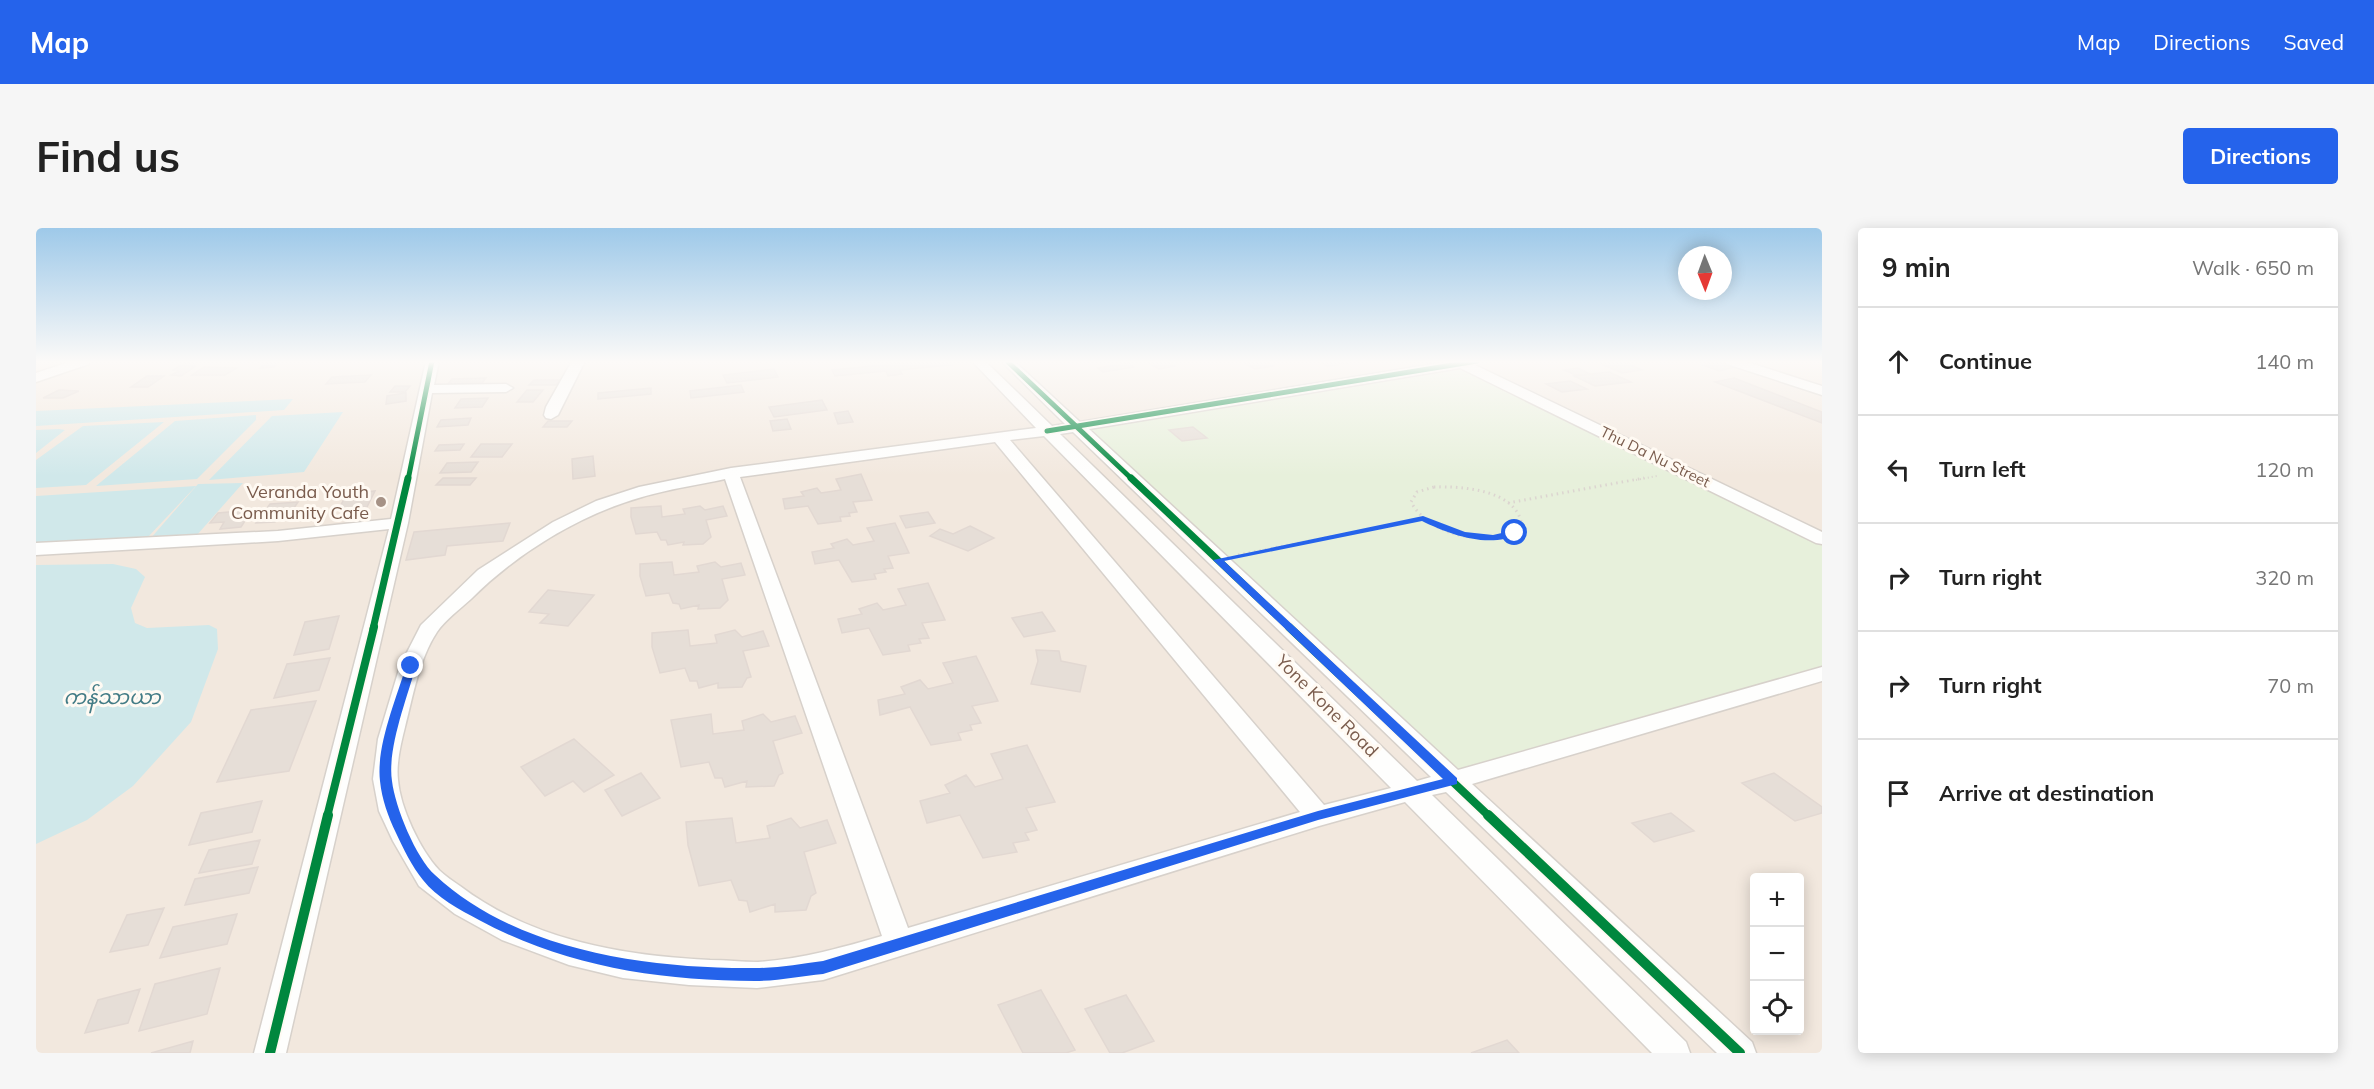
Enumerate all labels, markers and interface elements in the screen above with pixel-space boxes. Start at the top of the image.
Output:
text: Map [30,25,89,60]
text: Map [2077,29,2120,55]
text: Directions [2153,29,2250,55]
text: Saved [2283,29,2344,55]
button: Directions [2183,128,2338,184]
text: Find us [36,130,180,183]
north arrow [1678,246,1732,300]
text: 9 min [1882,251,1951,284]
text: Walk · 650 m [2192,255,2314,280]
icon: ahead [1882,345,1915,378]
text: Continue [1939,347,2032,375]
text: 140 m [2255,349,2314,374]
street label: Thu Da Nu Street [1597,422,1713,491]
icon: left [1882,453,1915,486]
text: Turn left [1939,455,2026,483]
text: 120 m [2255,457,2314,482]
place label: Veranda Youth Community Cafe [231,480,369,524]
marker: Veranda Youth Community Cafe [374,495,388,509]
route start [1501,519,1527,545]
icon: right [1882,561,1915,594]
text: Turn right [1939,563,2042,591]
text: 320 m [2255,565,2314,590]
street label: Yone Kone Road [1271,649,1383,762]
route end [397,652,423,678]
icon: right [1882,669,1915,702]
text: Turn right [1939,671,2042,699]
text: 70 m [2267,673,2314,698]
water label: ကန်သာယာ [63,683,161,714]
icon: arrive [1882,777,1915,810]
text: Arrive at destination [1939,779,2154,807]
map controls [1750,873,1804,1035]
button: + [1750,873,1804,927]
button: − [1750,927,1804,981]
button: locate [1750,981,1804,1035]

